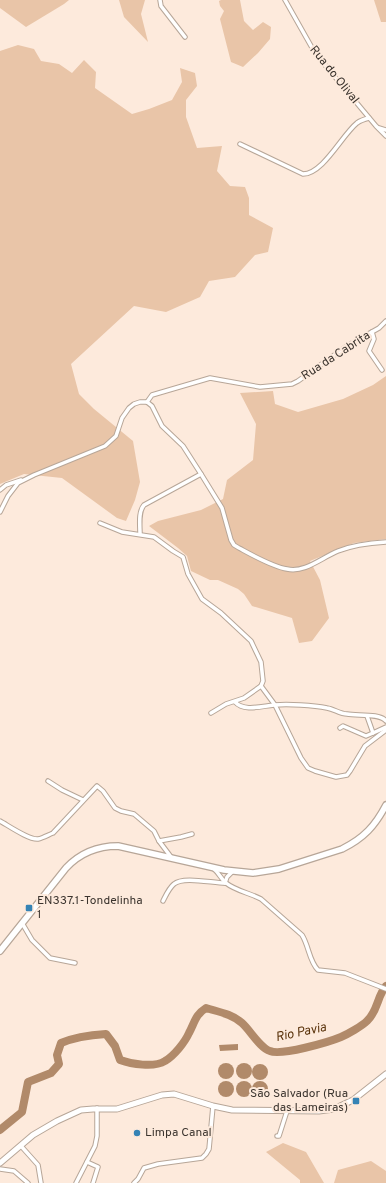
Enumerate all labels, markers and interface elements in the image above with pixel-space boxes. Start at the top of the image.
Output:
street label: Rua do Olival [306,43,362,107]
street label: Rua da Cabrita [299,328,373,384]
place label: EN337.1-Tondelinha 1 [37,893,143,923]
marker: EN337.1-Tondelinha 1 [24,903,34,913]
water label: Rio Pavia [274,1020,328,1046]
place label: São Salvador (Rua das Lameiras) [250,1086,348,1116]
marker: São Salvador (Rua das Lameiras) [351,1096,361,1106]
place label: Limpa Canal [145,1125,212,1141]
marker: Limpa Canal [132,1128,142,1138]

